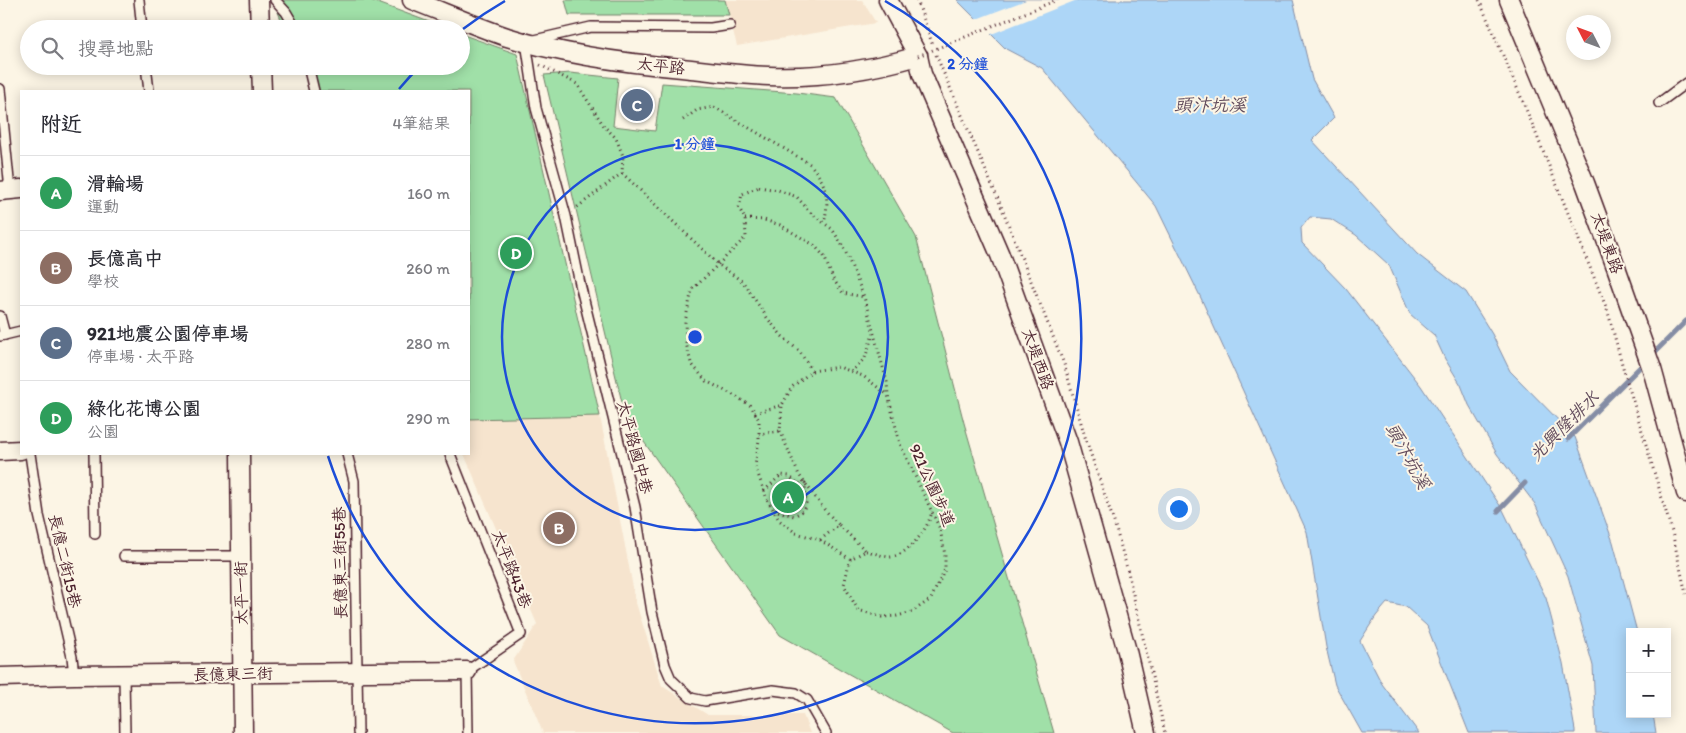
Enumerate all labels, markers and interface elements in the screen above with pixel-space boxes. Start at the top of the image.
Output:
north arrow [1566,15,1611,60]
search box [20,20,470,75]
icon: search [38,34,66,62]
text: 搜尋地點 [78,37,154,60]
street label: 太平路 [636,54,686,78]
text: 2 分鐘 [947,55,989,73]
pin: C [621,86,653,124]
water label: 頭汴坑溪 [1174,94,1247,116]
text: 附近 [40,111,82,136]
text: 4筆結果 [392,114,450,133]
text: 1 分鐘 [675,135,715,153]
text: 滑輪場 [87,172,144,195]
text: A [51,184,61,203]
text: 160 m [407,184,450,203]
text: 運動 [87,197,119,216]
street label: 太堤東路 [1587,210,1627,276]
pin: D [500,234,532,272]
text: 長億高中 [87,247,163,270]
text: B [51,259,61,278]
text: 260 m [406,259,450,278]
text: 學校 [87,272,119,291]
text: 921地震公園停車場 [87,322,249,345]
street label: 太堤西路 [1018,326,1058,392]
centre of rings [686,328,704,346]
text: C [51,334,61,353]
text: 280 m [406,334,450,353]
text: 停車場 · 太平路 [87,347,194,366]
water label: 光興隆排水 [1524,386,1604,466]
text: 綠化花博公園 [87,397,201,420]
street label: 太平路國中巷 [613,398,657,496]
text: D [51,409,61,428]
text: 290 m [406,409,450,428]
water label: 頭汴坑溪 [1381,419,1436,494]
text: 公園 [87,422,119,441]
street label: 921公園步道 [905,441,959,529]
pin: A [772,478,804,516]
your location [1166,496,1192,522]
street label: 長億東三街55巷 [330,506,350,620]
pin: B [543,509,575,547]
street label: 長億二街15巷 [45,512,85,610]
street label: 太平路43巷 [488,527,536,611]
street label: 太平一街 [231,561,251,625]
map controls [1626,628,1671,718]
button: + [1626,628,1671,673]
street label: 長億東三街 [193,664,273,684]
button: − [1626,673,1671,718]

